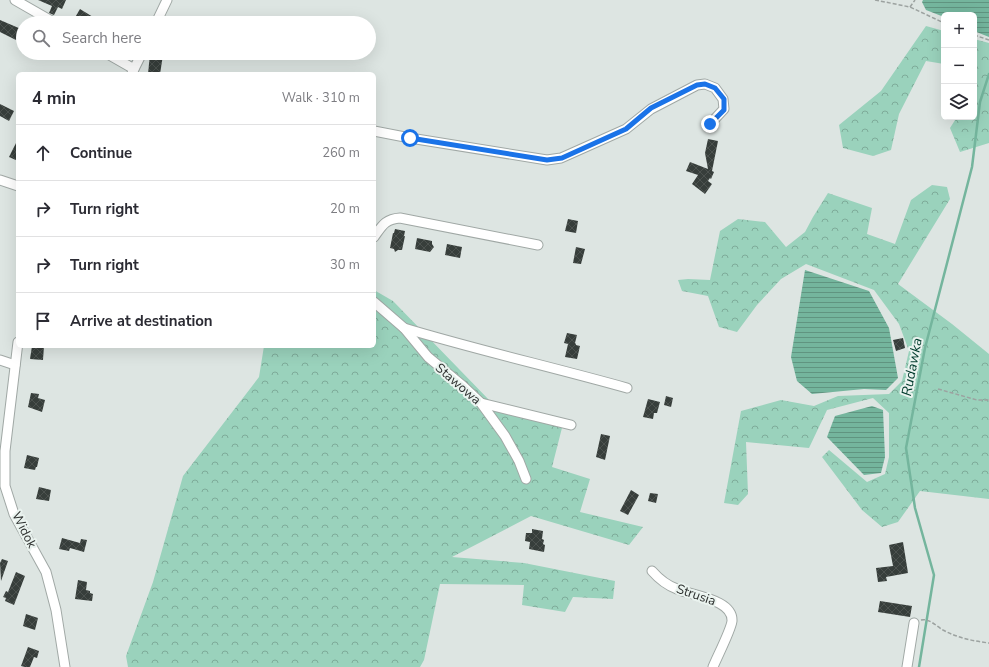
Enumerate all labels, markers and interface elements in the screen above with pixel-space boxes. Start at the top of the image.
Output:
map controls [941,12,977,120]
button: + [941,12,977,48]
search box [16,16,376,60]
icon: search [30,27,52,49]
text: Search here [62,28,142,48]
button: − [941,48,977,84]
button: layers [941,84,977,120]
text: 4 min [32,87,76,110]
text: Walk · 310 m [282,89,360,107]
route end [701,115,719,133]
route start [401,129,419,147]
icon: ahead [32,142,54,164]
text: Continue [70,143,132,163]
text: 260 m [322,144,360,162]
icon: right [32,198,54,220]
text: Turn right [70,199,139,219]
text: 20 m [330,200,360,218]
icon: right [32,254,54,276]
text: Turn right [70,255,139,275]
text: 30 m [330,256,360,274]
icon: arrive [32,310,54,332]
text: Arrive at destination [70,311,213,331]
water label: Rudawka [897,336,927,398]
street label: Stawowa [431,359,485,409]
street label: Widok [7,509,41,552]
street label: Strusia [674,580,718,610]

